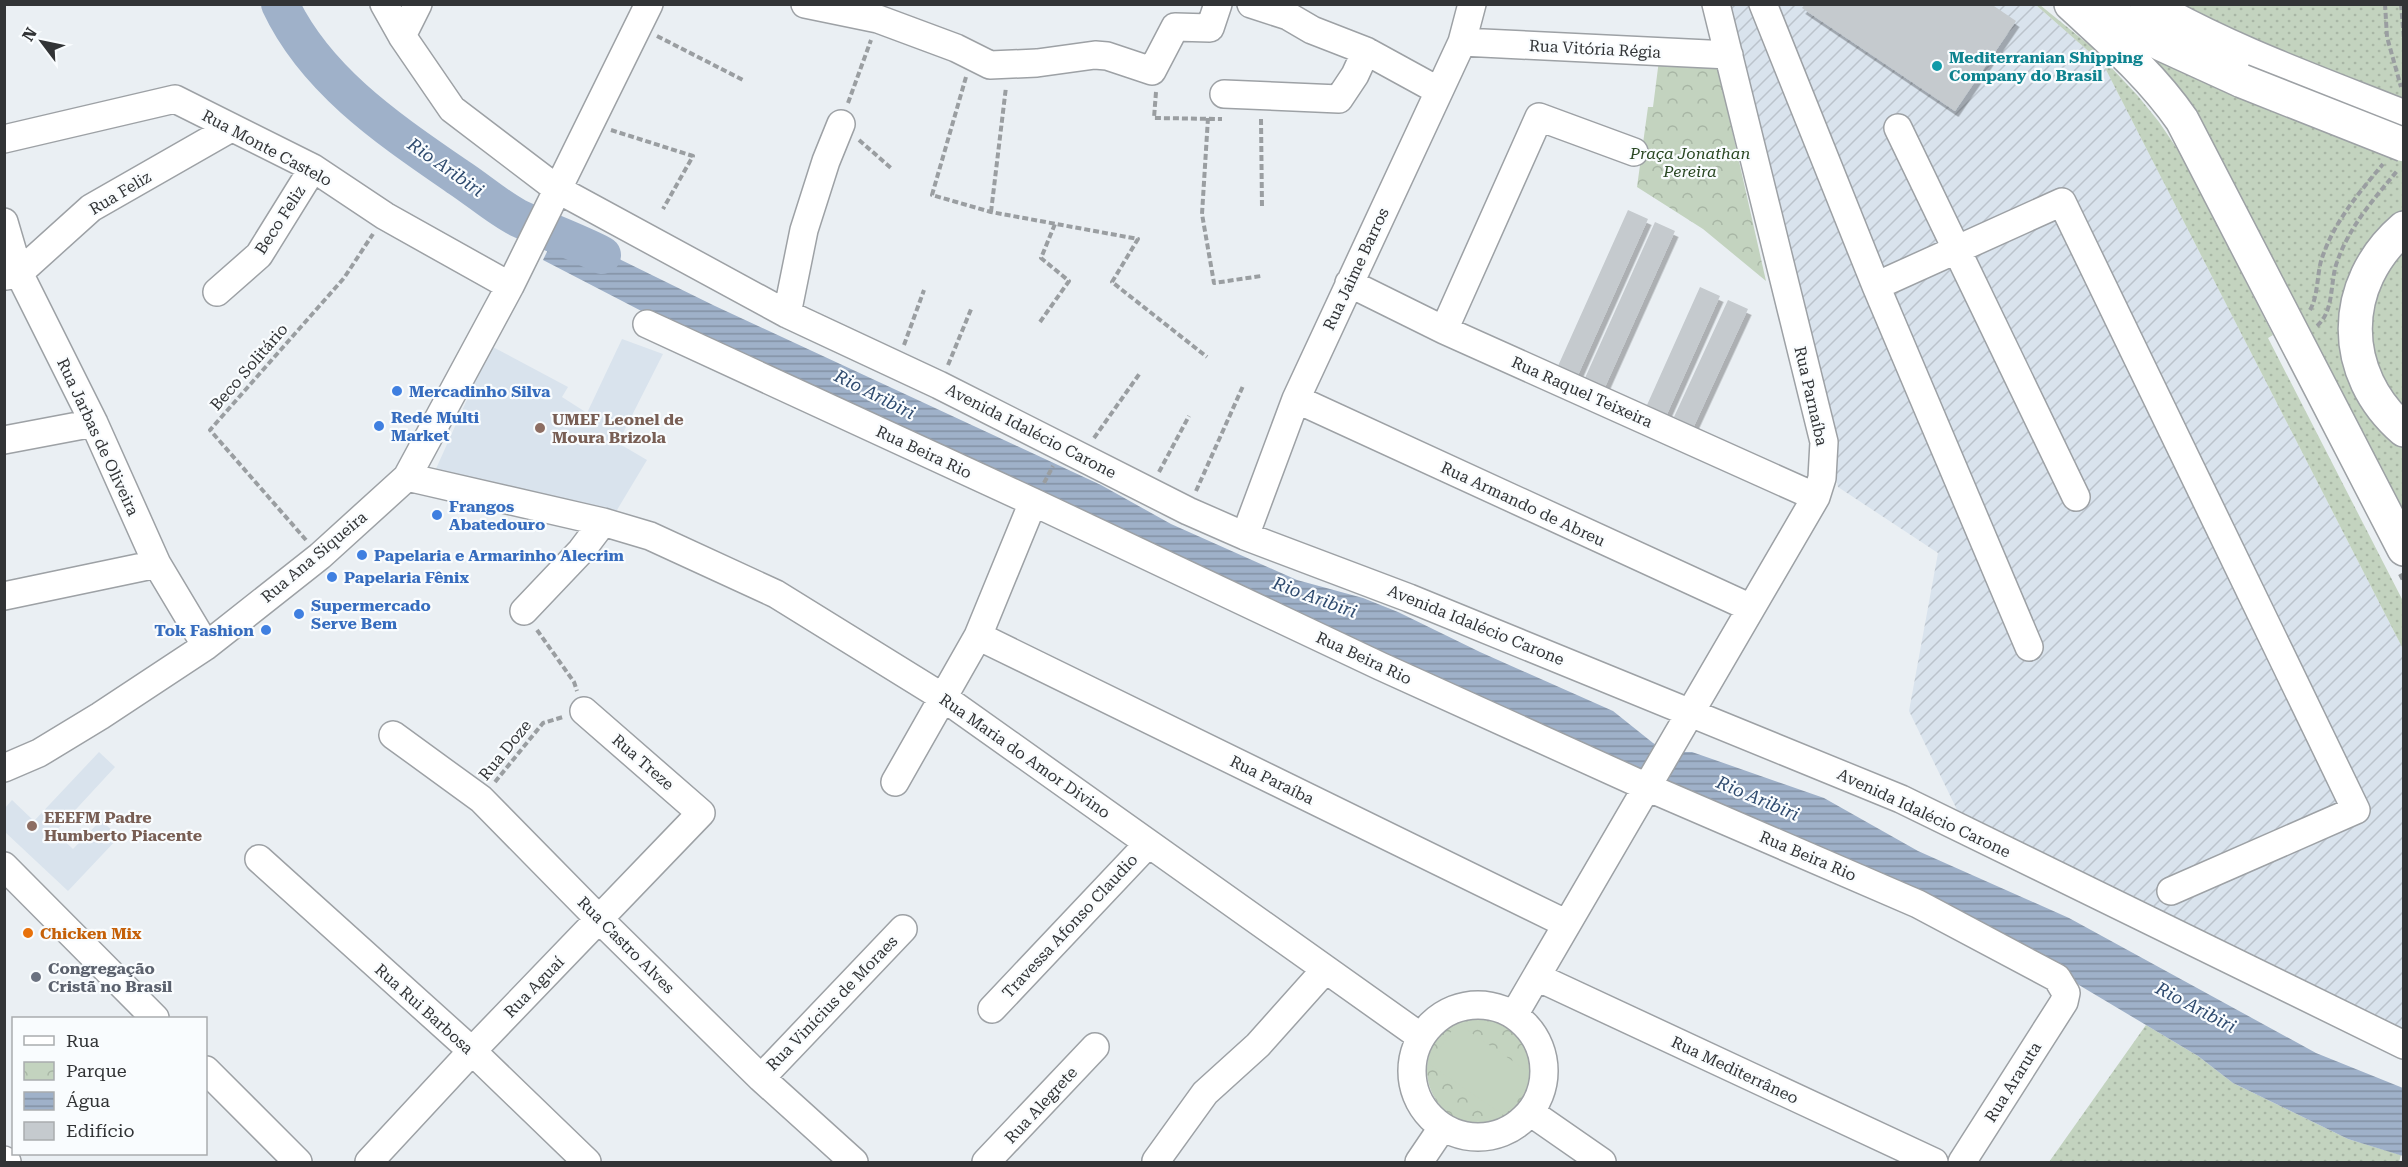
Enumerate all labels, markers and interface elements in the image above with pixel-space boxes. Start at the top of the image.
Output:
north arrow [12,12,72,72]
text: N [18,24,41,45]
street label: Rua Vitória Régia [1528,36,1662,62]
place label: Mediterranian Shipping Company do Brasil [1949,48,2143,85]
marker: Mediterranian Shipping Company do Brasil [1930,59,1944,73]
street label: Rua Monte Castelo [199,106,335,190]
water label: Rio Aribiri [403,133,488,201]
park label: Praça Jonathan Pereira [1629,144,1750,181]
street label: Rua Feliz [86,167,155,219]
street label: Beco Feliz [251,182,309,258]
street label: Rua Jaime Barros [1319,204,1393,333]
street label: Beco Solitário [206,320,292,414]
street label: Rua Parnaíba [1790,344,1832,448]
street label: Rua Raquel Teixeira [1509,352,1656,432]
street label: Rua Jarbas de Oliveira [53,355,143,519]
water label: Rio Aribiri [830,364,919,423]
street label: Avenida Idalécio Carone [943,380,1120,482]
place label: Mercadinho Silva [409,382,551,401]
marker: Mercadinho Silva [390,384,404,398]
place label: Rede Multi Market [391,408,480,445]
place label: UMEF Leonel de Moura Brizola [552,410,684,447]
marker: Rede Multi Market [372,419,386,433]
marker: UMEF Leonel de Moura Brizola [533,421,547,435]
street label: Rua Beira Rio [873,422,975,483]
street label: Rua Armando de Abreu [1438,458,1608,550]
place label: Frangos Abatedouro [449,497,545,534]
street label: Rua Ana Siqueira [257,507,371,607]
marker: Frangos Abatedouro [430,508,444,522]
place label: Papelaria e Armarinho Alecrim [374,546,625,565]
marker: Papelaria e Armarinho Alecrim [355,548,369,562]
place label: Papelaria Fênix [344,568,469,587]
marker: Papelaria Fênix [325,570,339,584]
water label: Rio Aribiri [1269,572,1360,622]
street label: Avenida Idalécio Carone [1385,581,1567,669]
place label: Supermercado Serve Bem [311,596,431,633]
marker: Supermercado Serve Bem [292,607,306,621]
place label: Tok Fashion [154,621,254,640]
marker: Tok Fashion [259,623,273,637]
street label: Rua Beira Rio [1313,628,1415,689]
street label: Rua Maria do Amor Divino [936,690,1114,822]
street label: Rua Doze [475,716,535,784]
street label: Rua Treze [608,730,678,794]
street label: Rua Paraíba [1227,752,1317,809]
street label: Avenida Idalécio Carone [1834,764,2014,862]
water label: Rio Aribiri [1713,771,1803,825]
place label: EEEFM Padre Humberto Piacente [44,808,202,845]
marker: EEEFM Padre Humberto Piacente [25,819,39,833]
street label: Rua Beira Rio [1757,827,1859,885]
street label: Travessa Afonso Claudio [998,850,1142,1002]
street label: Rua Castro Alves [574,893,679,998]
place label: Chicken Mix [40,924,142,943]
marker: Chicken Mix [21,926,35,940]
street label: Rua Vinícius de Moraes [763,931,902,1074]
street label: Rua Aguaí [500,952,568,1022]
place label: Congregação Cristã no Brasil [48,959,173,996]
street label: Rua Rui Barbosa [371,960,477,1058]
marker: Congregação Cristã no Brasil [29,970,43,984]
water label: Rio Aribiri [2151,977,2240,1037]
legend [12,1017,207,1155]
text: Rua [66,1030,99,1051]
street label: Rua Mediterrâneo [1668,1032,1802,1108]
street label: Rua Araruta [1981,1038,2045,1126]
text: Parque [66,1060,127,1081]
street label: Rua Alegrete [1001,1063,1081,1147]
text: Água [66,1090,110,1111]
text: Edifício [66,1120,134,1141]

